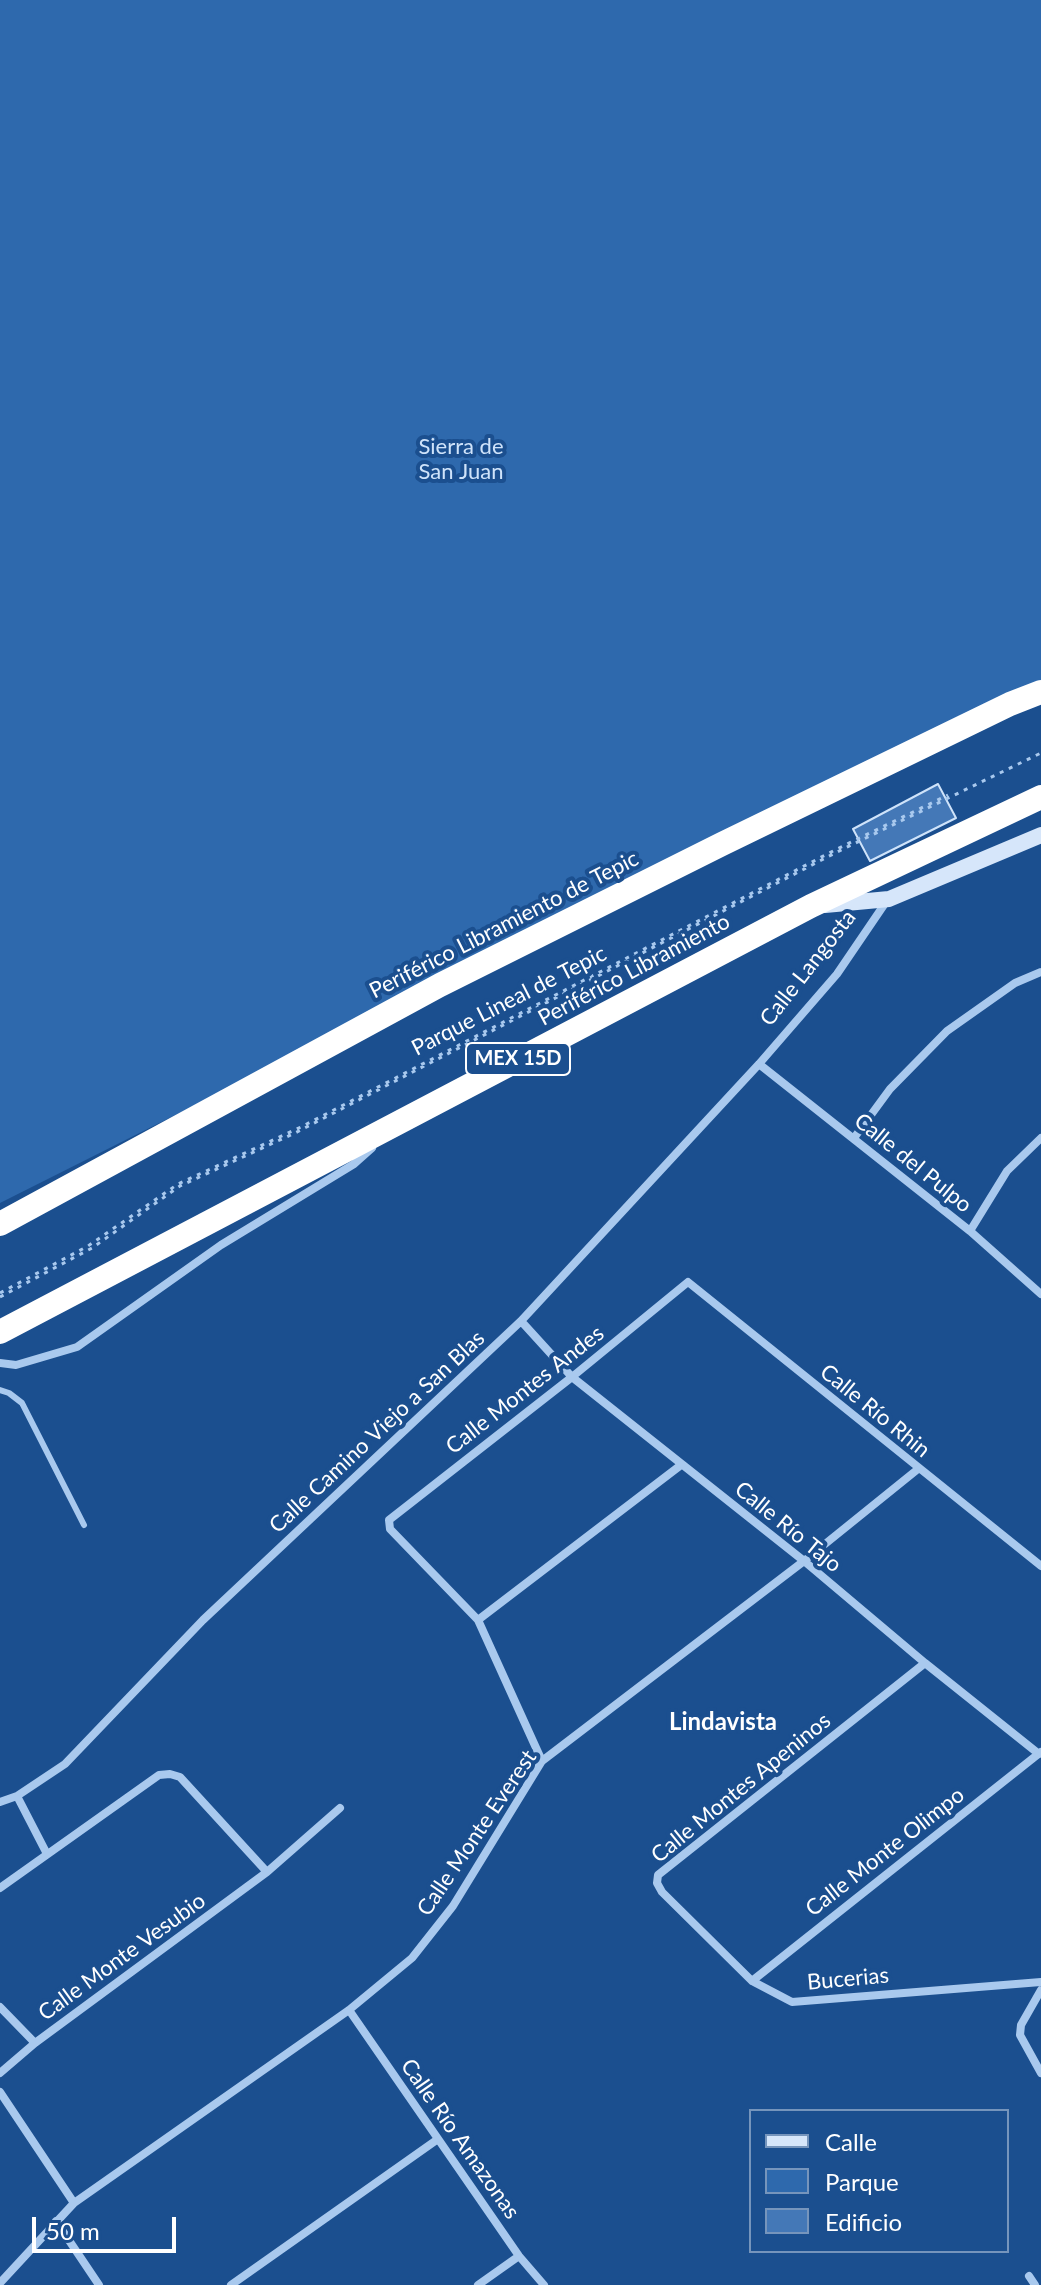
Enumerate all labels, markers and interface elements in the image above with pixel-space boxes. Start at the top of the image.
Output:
park label: Sierra de San Juan [418,434,504,486]
street label: Periférico Libramiento de Tepic [365,845,643,1005]
street label: Calle Langosta [755,905,861,1031]
street label: Periférico Libramiento [534,908,734,1032]
street label: Parque Lineal de Tepic [407,940,611,1062]
road number: MEX 15D [466,1043,570,1075]
street label: Calle del Pulpo [849,1108,977,1218]
street label: Calle Montes Andes [441,1320,609,1460]
street label: Calle Camino Viejo a San Blas [264,1325,490,1539]
street label: Calle Río Rhin [815,1359,935,1463]
street label: Calle Río Tajo [729,1476,847,1578]
street label: Calle Montes Apeninos [646,1708,836,1868]
district label: Lindavista [669,1708,777,1736]
street label: Calle Monte Everest [412,1745,542,1921]
street label: Calle Monte Olimpo [801,1782,969,1922]
street label: Calle Monte Vesubio [33,1888,211,2026]
street label: Bucerias [806,1962,890,1996]
street label: Calle Río Amazonas [395,2054,525,2224]
legend [749,2109,1009,2253]
text: Calle [825,2127,877,2156]
text: Parque [825,2167,899,2196]
scale bar [36,2201,180,2251]
text: Edificio [825,2207,902,2236]
text: 50 m [46,2216,100,2245]

